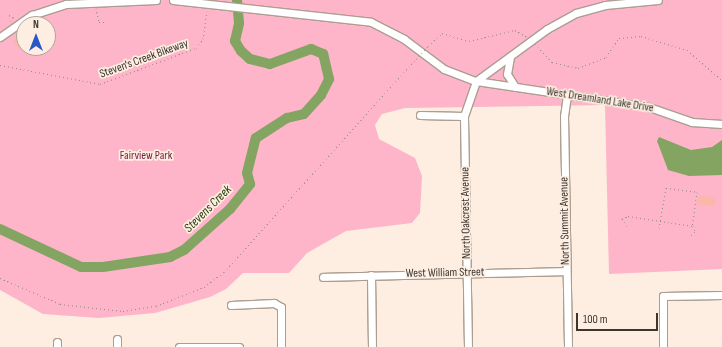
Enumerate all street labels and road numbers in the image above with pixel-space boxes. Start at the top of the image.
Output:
street label: Steven's Creek Bikeway [98,36,190,82]
street label: West Dreamland Lake Drive [545,84,655,116]
street label: North Oakcrest Avenue [458,167,474,259]
street label: North Summit Avenue [557,177,573,265]
street label: West William Street [405,265,485,281]

